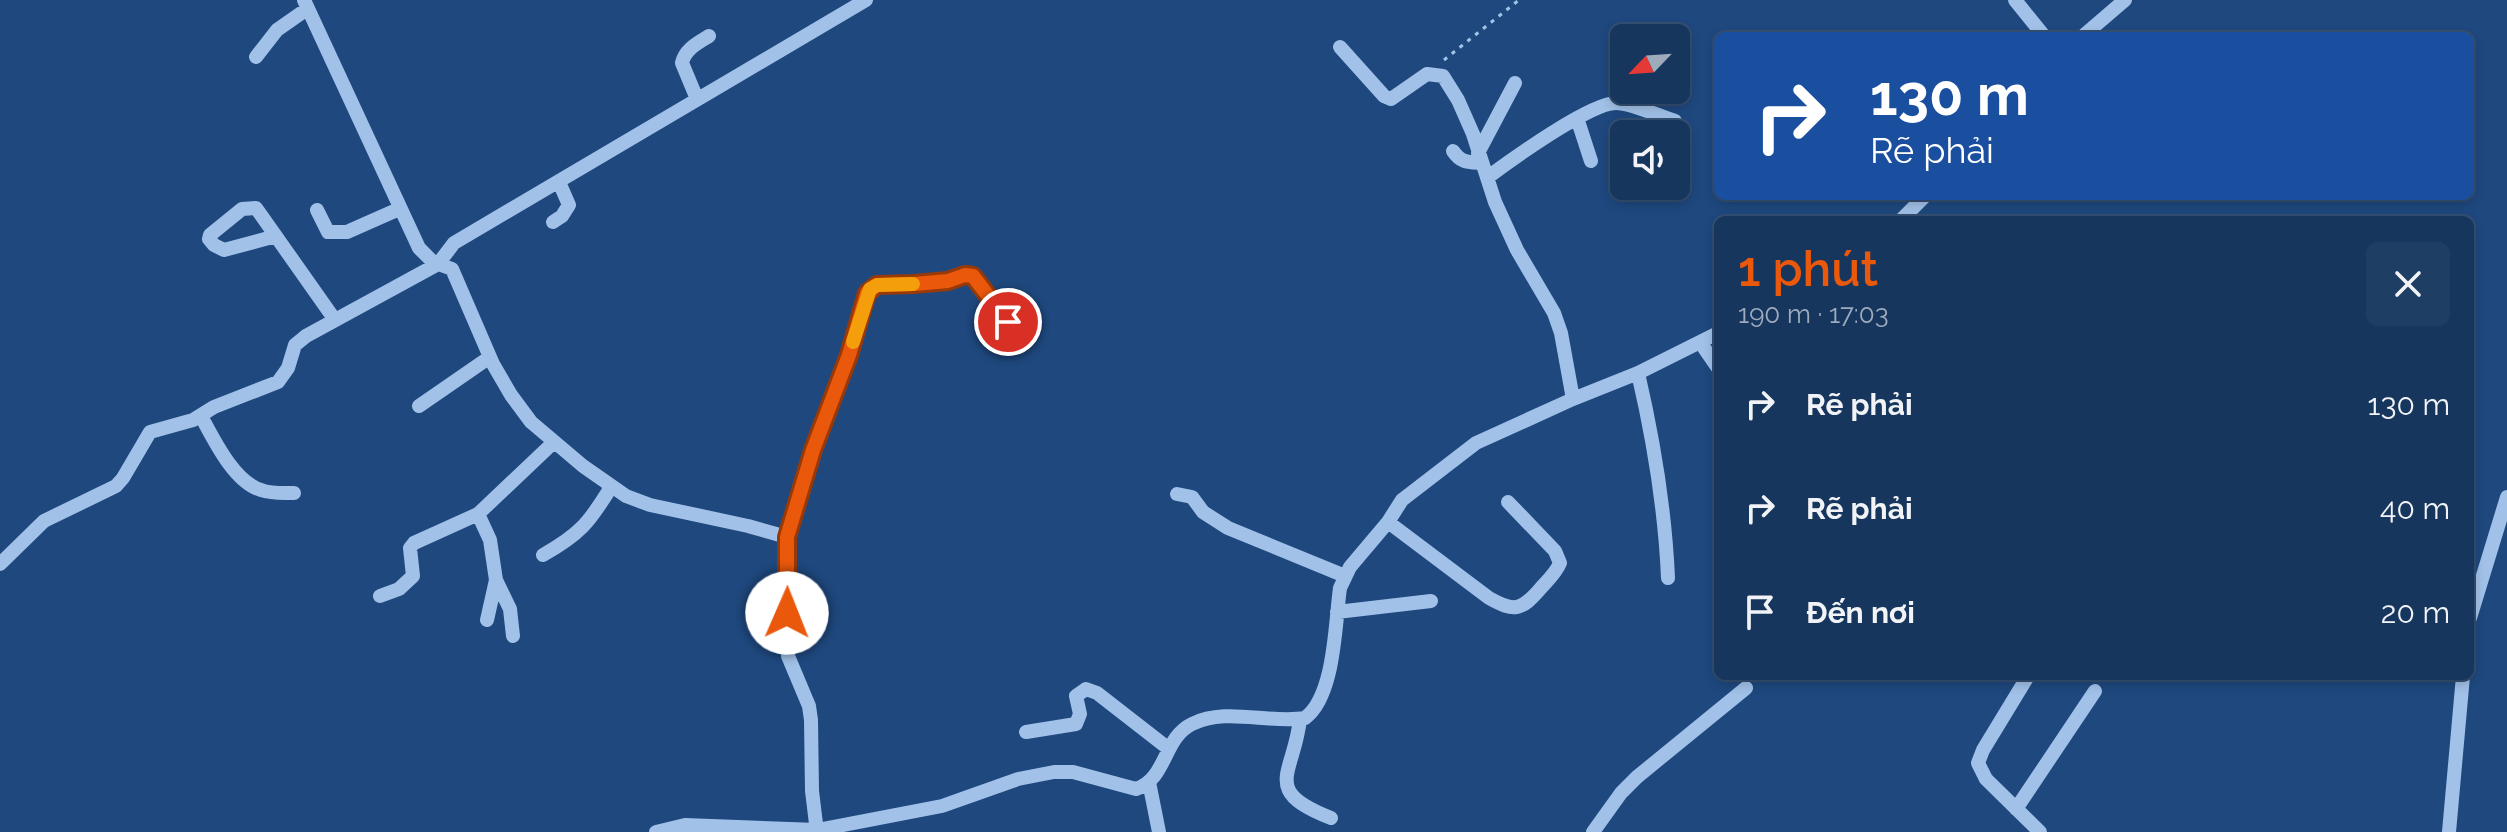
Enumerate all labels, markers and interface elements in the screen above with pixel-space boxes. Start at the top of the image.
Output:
north arrow [1610,24,1690,104]
map controls [1610,24,1690,200]
text: 130 m [1870,62,2029,128]
icon: right [1738,64,1842,168]
button: sound [1610,120,1690,200]
text: Rẽ phải [1870,129,1994,171]
text: 1 phút [1738,241,1878,297]
button: close [2366,242,2450,326]
pin [974,288,1042,356]
text: 190 m · 17:03 [1738,299,1889,329]
icon: arrive [986,300,1030,344]
icon: right [1738,382,1782,426]
text: Rẽ phải [1806,387,1913,422]
text: 130 m [2368,387,2450,422]
icon: right [1738,486,1782,530]
text: Rẽ phải [1806,491,1913,526]
text: 40 m [2380,491,2450,526]
position arrow [745,571,829,655]
icon: arrive [1738,590,1782,634]
text: Đến nơi [1806,595,1915,630]
text: 20 m [2381,595,2450,630]

